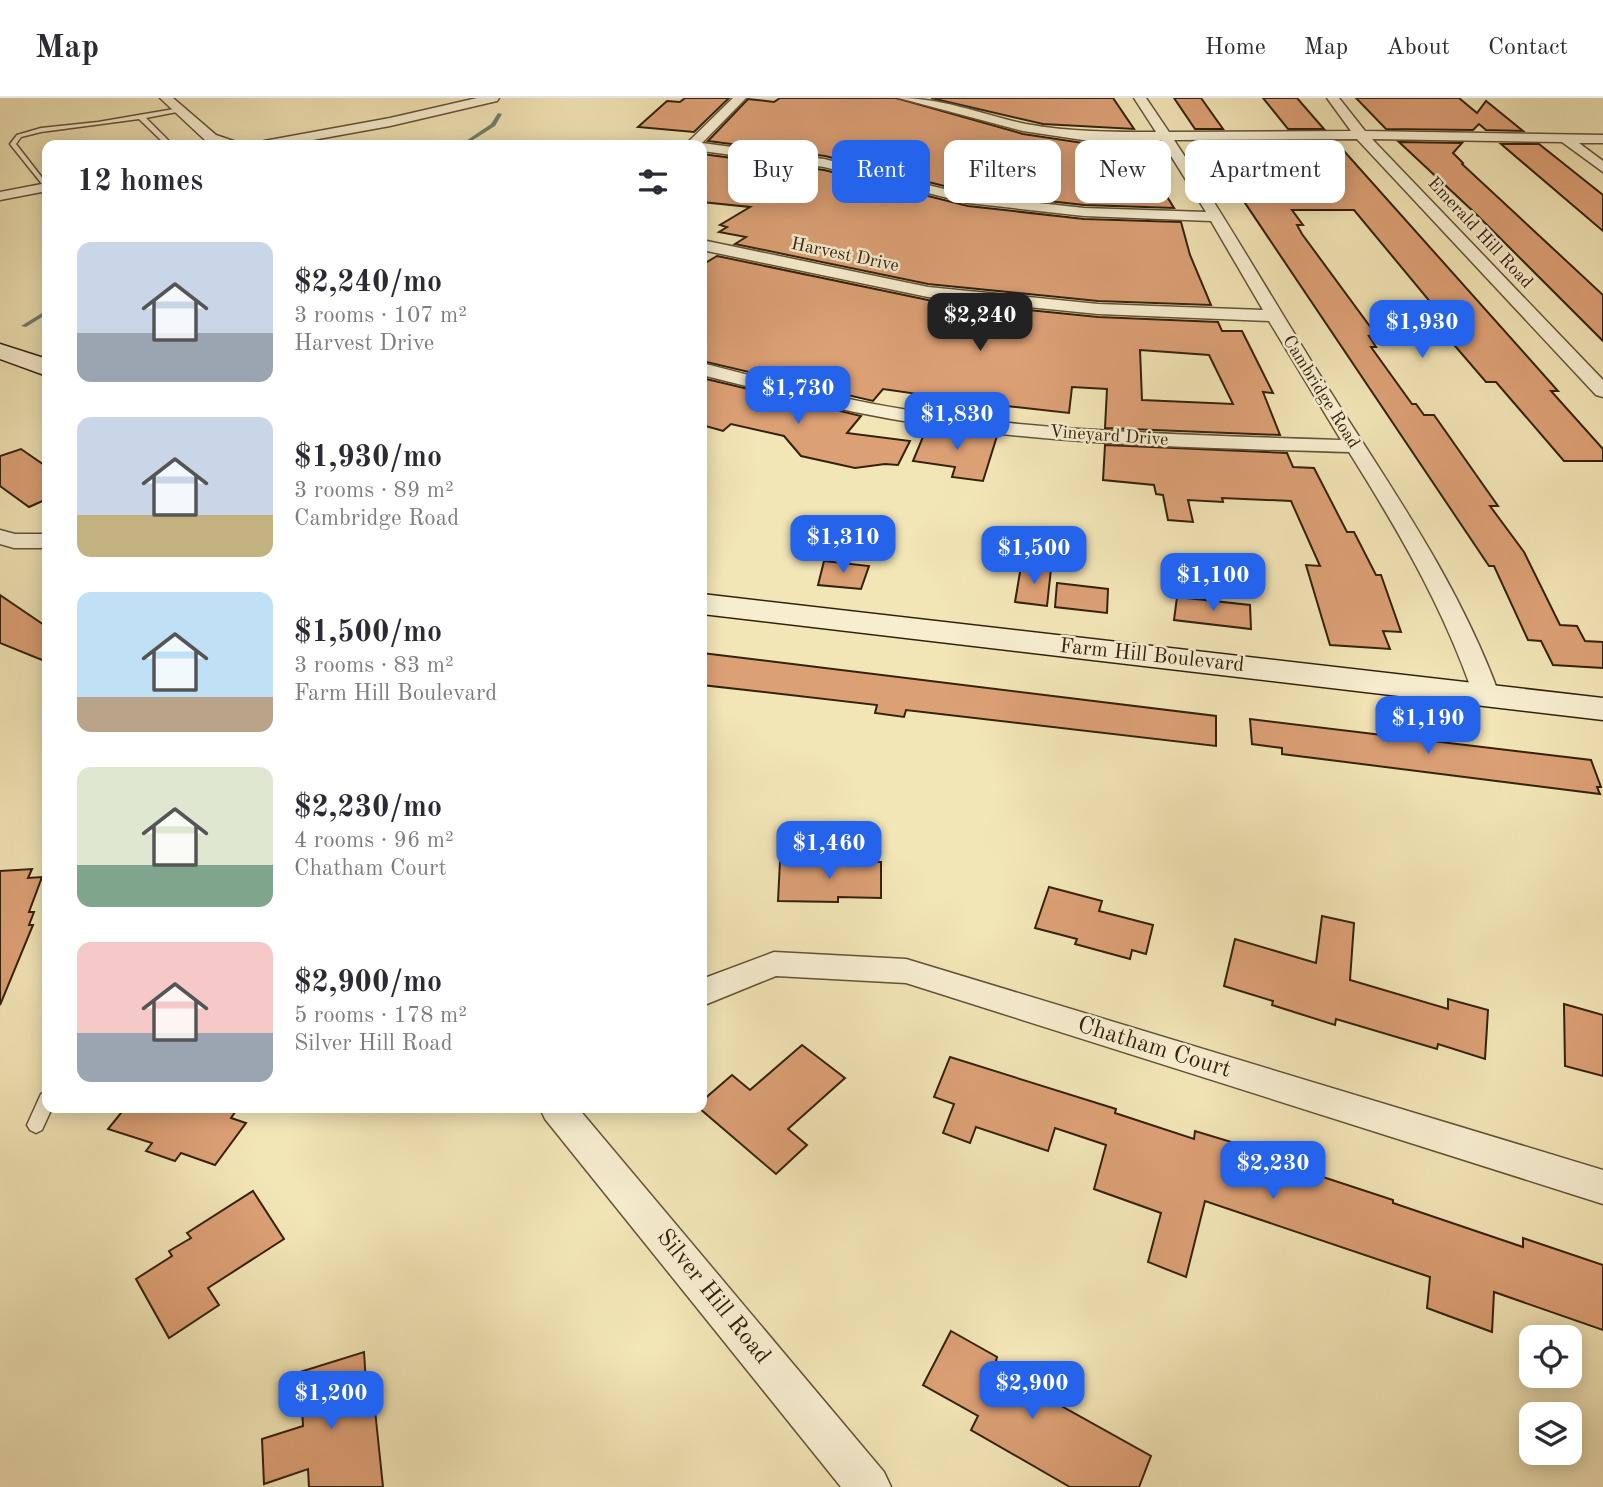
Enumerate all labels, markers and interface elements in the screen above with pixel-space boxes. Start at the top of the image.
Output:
text: Map [35,32,99,65]
text: Home [1205,36,1266,60]
text: Map [1304,36,1348,60]
text: About [1386,36,1450,60]
text: Contact [1488,36,1568,60]
chip: Buy [728,140,818,203]
chip: Rent [832,140,930,203]
chip: Filters [944,140,1061,203]
chip: New [1075,140,1171,203]
chip: Apartment [1185,140,1345,203]
icon: filters [634,163,672,201]
text: 12 homes [77,167,203,197]
street label: Emerald Hill Road [1424,174,1536,292]
street label: Harvest Drive [789,235,901,275]
text: $2,240/mo [294,268,442,298]
icon: home [133,270,217,354]
pin: $2,240 [923,294,1037,353]
pin: $1,930 [1365,300,1479,360]
text: 3 rooms · 107 m² [294,304,467,327]
text: $2,240 [943,304,1017,327]
text: $1,930 [1385,311,1459,334]
text: Harvest Drive [294,332,434,355]
street label: Cambridge Road [1279,332,1363,452]
pin: $1,730 [741,366,855,426]
text: $1,730 [761,377,835,400]
pin: $1,830 [900,392,1014,452]
text: $1,830 [920,403,994,426]
street label: Vineyard Drive [1049,423,1169,449]
text: $1,930/mo [294,443,442,473]
icon: home [133,445,217,529]
text: 3 rooms · 89 m² [294,479,454,502]
text: Cambridge Road [294,507,459,530]
pin: $1,310 [786,516,900,575]
text: $1,310 [806,526,880,549]
pin: $1,500 [977,526,1091,586]
text: $1,500 [997,537,1071,560]
pin: $1,100 [1156,554,1270,613]
text: $1,100 [1176,564,1250,587]
text: $1,500/mo [294,618,442,648]
icon: home [133,620,217,704]
street label: Farm Hill Boulevard [1059,636,1245,676]
text: 3 rooms · 83 m² [294,654,454,677]
text: Farm Hill Boulevard [294,682,497,705]
pin: $1,190 [1371,696,1485,756]
text: $1,190 [1391,707,1465,730]
text: $2,230/mo [294,793,442,823]
icon: home [133,795,217,879]
pin: $1,460 [772,822,886,881]
text: 4 rooms · 96 m² [294,829,454,852]
text: $1,460 [792,832,866,855]
text: Chatham Court [294,857,447,880]
text: $2,900/mo [294,968,442,998]
icon: home [133,970,217,1054]
text: 5 rooms · 178 m² [294,1004,467,1027]
street label: Chatham Court [1074,1013,1234,1083]
text: Silver Hill Road [294,1032,453,1055]
pin: $2,230 [1216,1142,1330,1201]
text: $2,230 [1236,1152,1310,1175]
street label: Silver Hill Road [652,1225,774,1369]
map controls [1519,1325,1582,1465]
button: locate [1519,1325,1582,1388]
pin: $2,900 [975,1362,1089,1421]
pin: $1,200 [274,1372,388,1431]
text: $2,900 [995,1372,1069,1395]
text: $1,200 [294,1382,368,1405]
button: layers [1519,1402,1582,1465]

